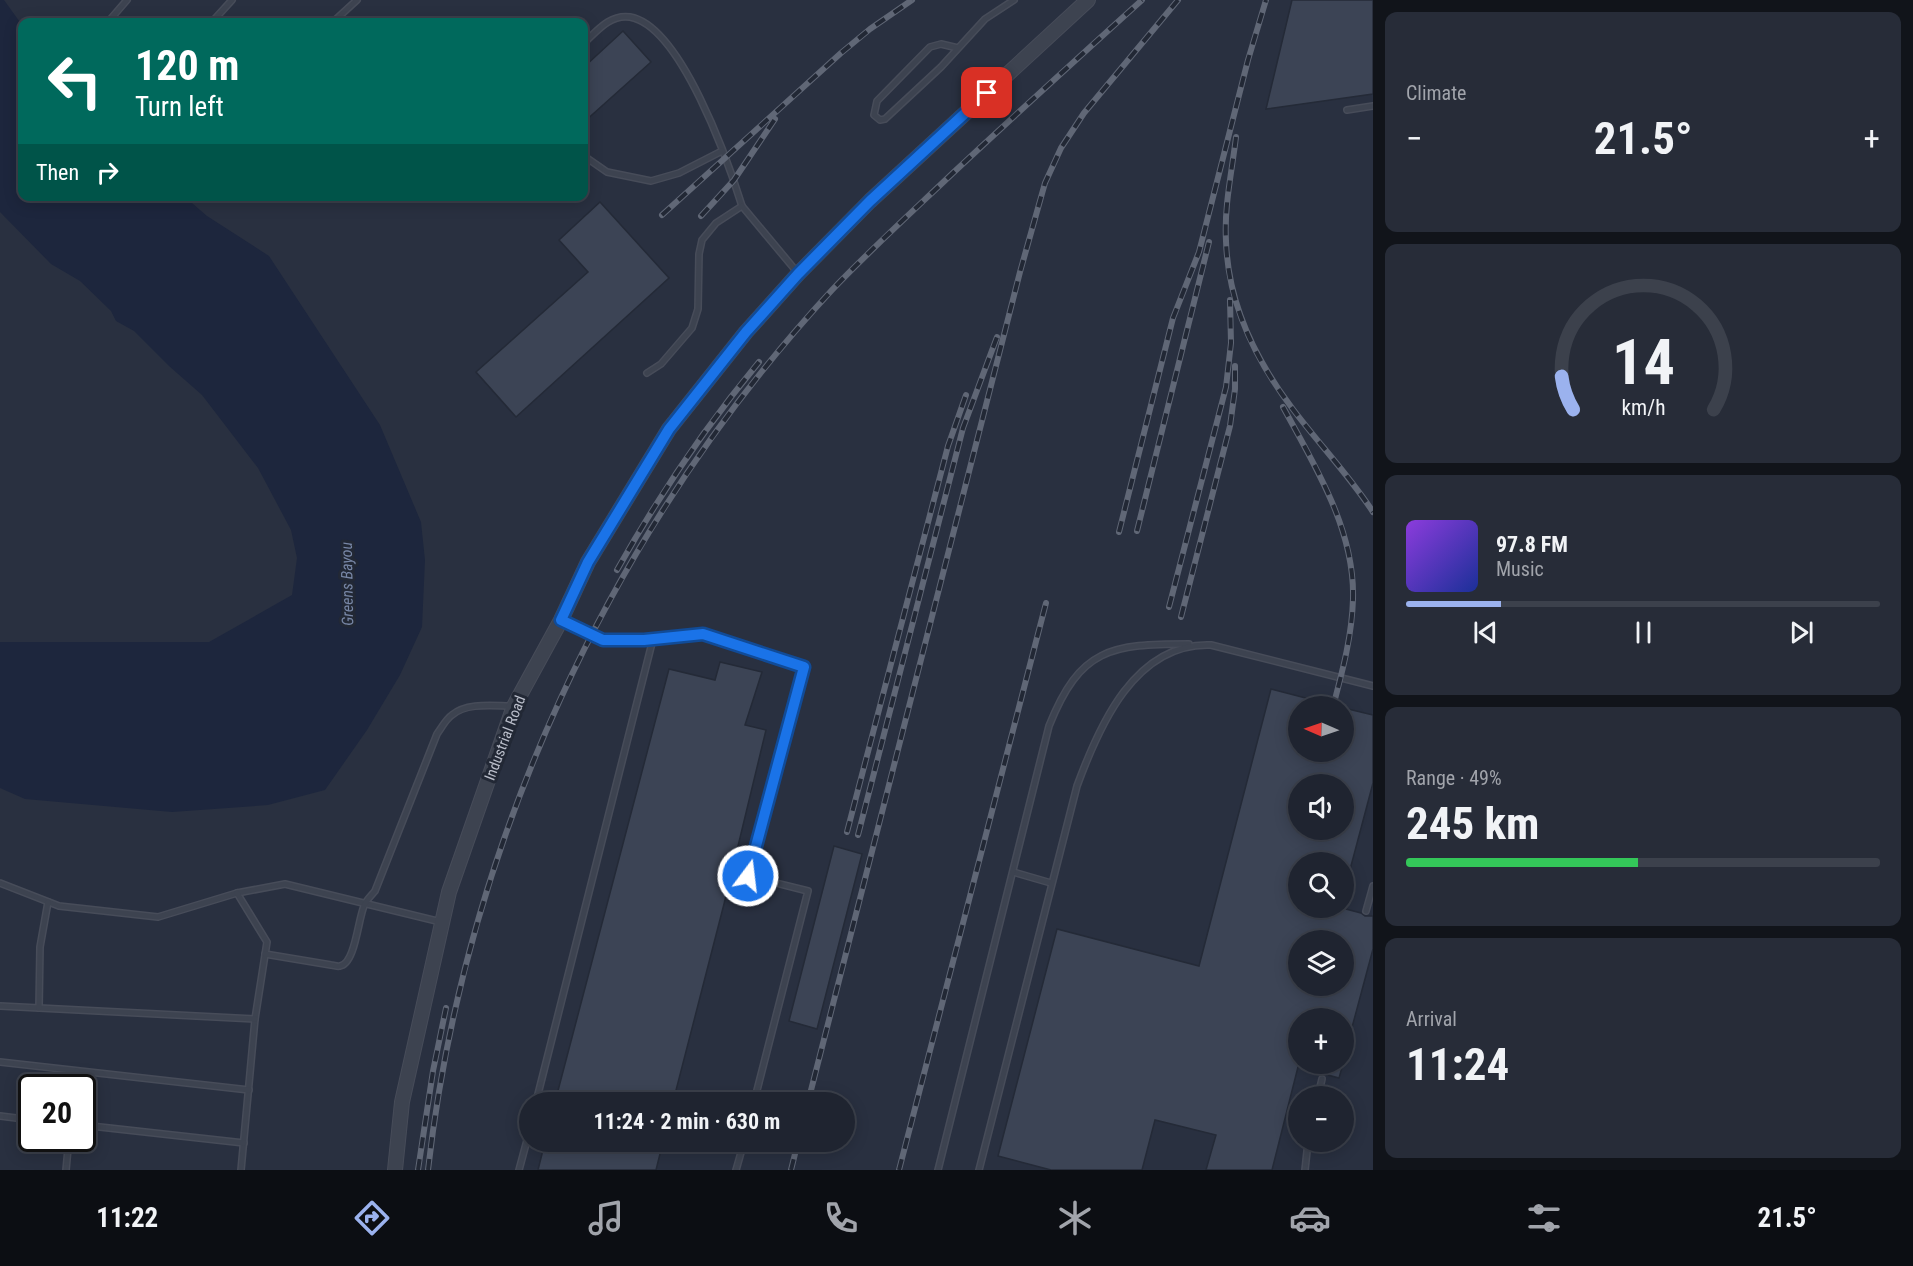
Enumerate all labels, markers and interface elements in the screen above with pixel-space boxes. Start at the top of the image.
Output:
text: 120 m [135,41,240,90]
icon: left [36,42,114,120]
pin [961,67,1012,118]
icon: arrive [970,76,1003,109]
text: Climate [1406,81,1466,105]
text: Turn left [135,91,224,123]
text: 21.5° [1594,112,1692,165]
text: − [1406,119,1423,158]
text: + [1864,119,1880,158]
icon: right [91,156,124,189]
text: Then [36,160,79,185]
text: 14 [1611,327,1675,400]
text: km/h [1621,396,1665,421]
text: 97.8 FM [1496,532,1568,557]
water label: Greens Bayou [337,541,357,626]
text: Music [1496,557,1544,581]
icon: previous [1469,616,1502,649]
icon: pause [1627,616,1660,649]
icon: next [1785,616,1818,649]
street label: Industrial Road [481,693,529,783]
north arrow [1288,696,1354,762]
map controls [1288,696,1354,1152]
text: Range · 49% [1406,766,1502,790]
button: sound [1288,774,1354,840]
text: 245 km [1406,797,1539,850]
position arrow [716,844,780,908]
button: search [1288,852,1354,918]
button: layers [1288,930,1354,996]
text: Arrival [1406,1007,1457,1031]
button: + [1288,1008,1354,1074]
text: 11:24 [1406,1038,1509,1091]
speed limit sign: 20 [18,1074,96,1152]
button: − [1288,1086,1354,1152]
text: 11:24 · 2 min · 630 m [594,1109,780,1134]
icon: directions [351,1197,393,1239]
icon: music [585,1197,627,1239]
icon: phone [820,1197,862,1239]
icon: climate [1054,1197,1096,1239]
icon: car [1289,1197,1331,1239]
icon: filters [1523,1197,1565,1239]
text: 11:22 [96,1202,158,1234]
text: 21.5° [1757,1202,1817,1234]

